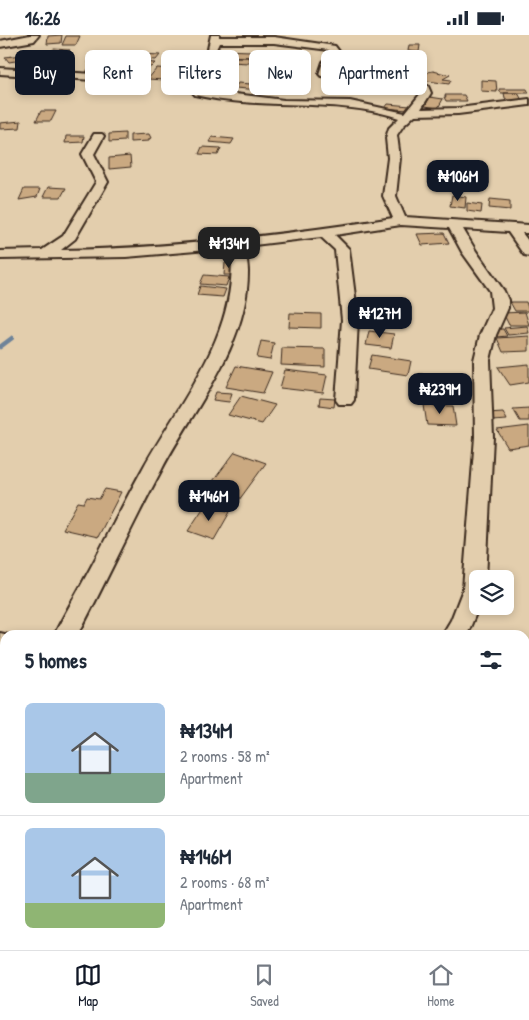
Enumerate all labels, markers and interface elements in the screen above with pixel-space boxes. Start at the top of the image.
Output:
text: 16:26 [25,5,60,31]
chip: Buy [15,50,75,95]
chip: Rent [85,50,151,95]
chip: Filters [161,50,239,95]
chip: New [249,50,311,95]
chip: Apartment [321,50,427,95]
pin: ₦106M [423,159,493,202]
text: ₦106M [438,165,478,187]
pin: ₦134M [194,227,264,269]
text: ₦134M [209,232,249,254]
pin: ₦127M [345,297,415,339]
text: ₦127M [359,302,401,324]
pin: ₦239M [405,373,475,415]
text: ₦239M [419,378,461,400]
pin: ₦146M [174,479,244,522]
text: ₦146M [189,485,229,507]
map controls [469,570,514,615]
button: layers [469,570,514,615]
text: 5 homes [25,646,87,675]
icon: filters [477,646,505,674]
text: ₦134M [180,716,233,745]
icon: home [65,723,125,783]
text: 2 rooms · 58 m² [180,745,270,767]
text: Apartment [180,767,243,789]
text: ₦146M [180,842,232,871]
icon: home [65,848,125,908]
text: 2 rooms · 68 m² [180,871,269,893]
text: Apartment [180,893,243,915]
tab: Map [74,961,102,1010]
tab: Saved [250,961,279,1010]
tab: Home [427,961,455,1010]

